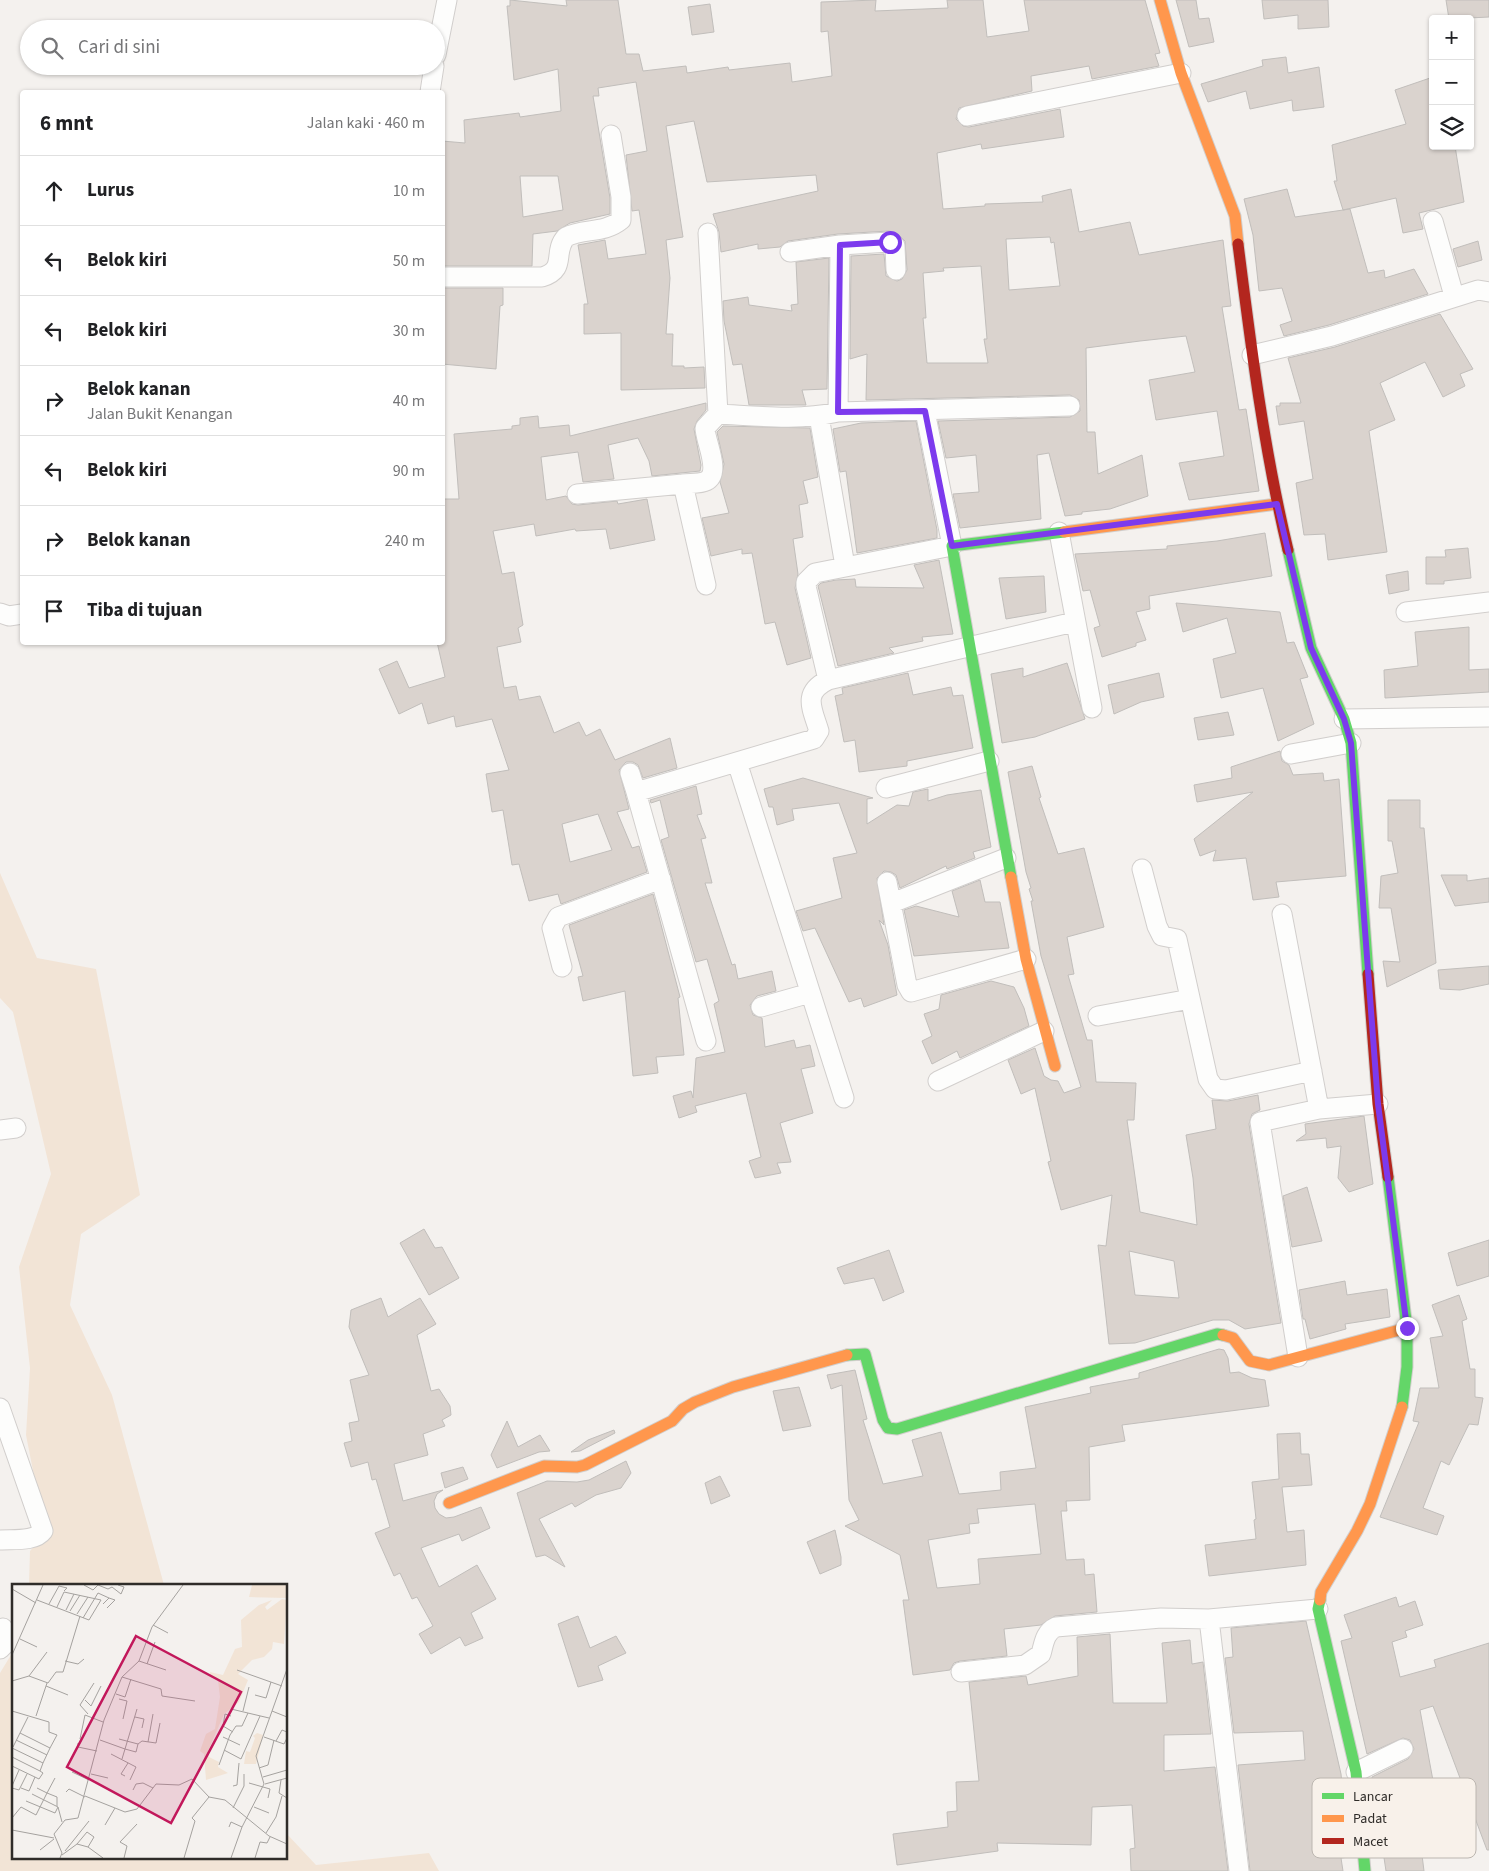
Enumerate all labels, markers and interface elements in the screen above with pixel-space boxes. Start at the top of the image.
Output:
map controls [1429,15,1474,150]
button: + [1429,15,1474,60]
search box [20,20,445,75]
icon: search [38,34,66,62]
text: Cari di sini [78,34,160,61]
button: − [1429,60,1474,105]
button: layers [1429,105,1474,150]
text: 6 mnt [40,108,93,138]
text: Jalan kaki · 460 m [307,112,425,134]
icon: ahead [40,177,68,205]
text: Lurus [87,177,134,204]
text: 10 m [393,180,425,202]
route start [879,231,902,254]
icon: left [40,247,68,275]
text: Belok kiri [87,247,167,274]
text: 50 m [393,250,425,272]
icon: left [40,317,68,345]
text: Belok kiri [87,317,167,344]
text: 30 m [393,320,425,342]
text: Belok kanan [87,376,191,403]
icon: right [40,387,68,415]
text: 40 m [393,390,425,412]
text: Jalan Bukit Kenangan [87,403,233,425]
icon: left [40,457,68,485]
text: Belok kiri [87,457,167,484]
text: 90 m [393,460,425,482]
icon: right [40,527,68,555]
text: Belok kanan [87,527,191,554]
text: 240 m [385,530,425,552]
icon: arrive [40,597,68,625]
text: Tiba di tujuan [87,597,202,624]
route end [1396,1317,1419,1340]
inset map [12,1584,288,1858]
legend [1312,1778,1476,1858]
text: Lancar [1353,1787,1393,1807]
text: Padat [1353,1809,1387,1829]
text: Macet [1353,1832,1388,1852]

